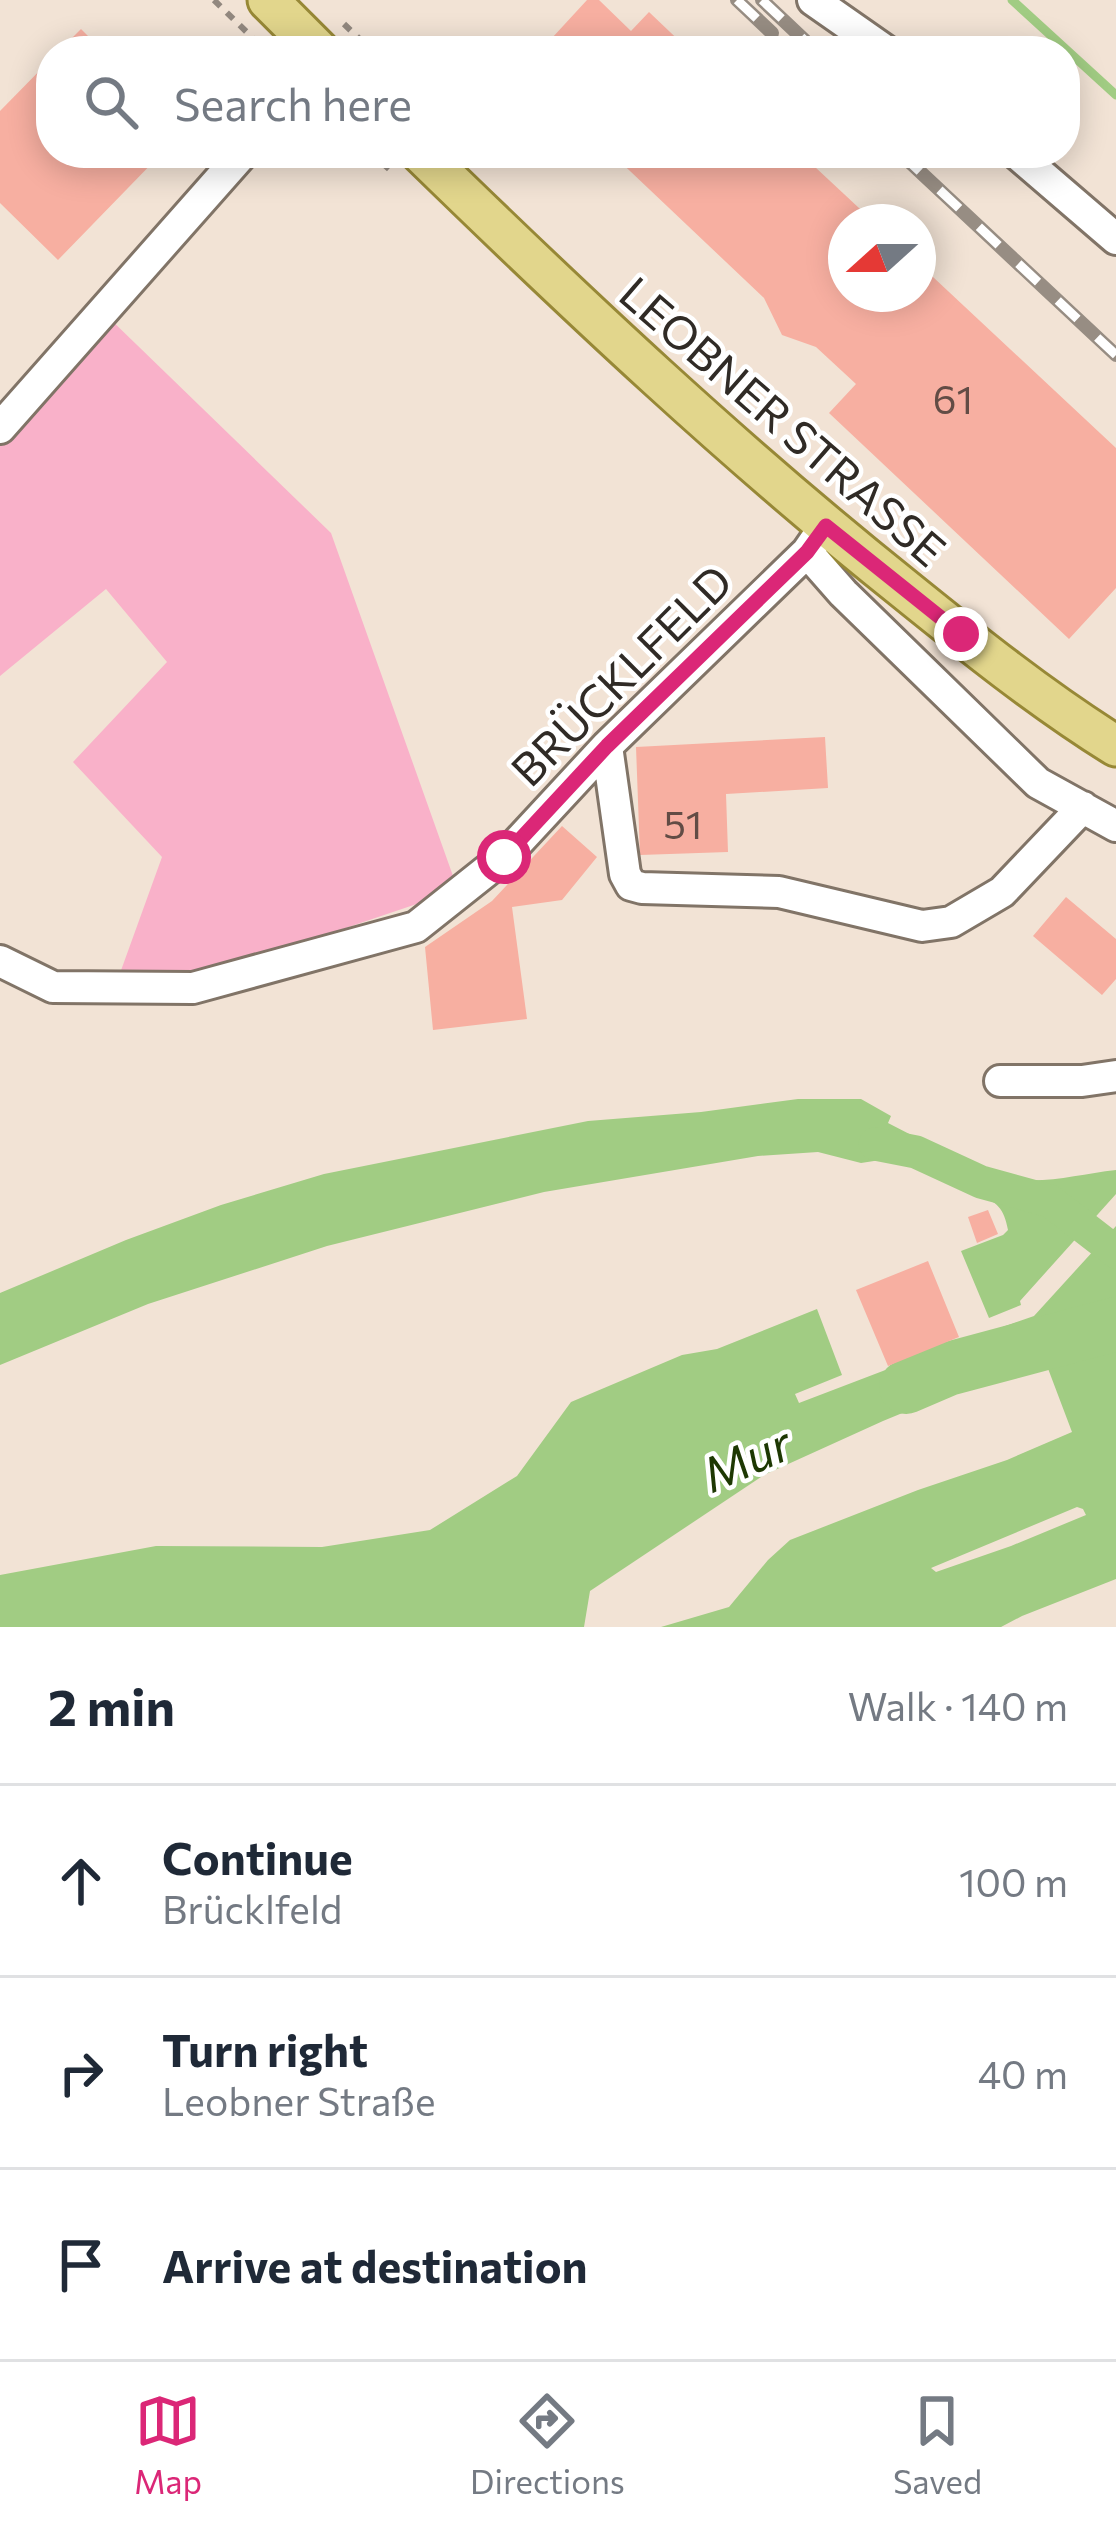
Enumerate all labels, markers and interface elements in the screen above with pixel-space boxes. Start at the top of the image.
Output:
search box [36,36,1080,168]
icon: search [78,69,144,135]
text: Search here [174,75,412,130]
north arrow [828,204,936,312]
street label: LEOBNER STRASSE [610,264,958,576]
house number: 61 [933,374,973,422]
street label: BRÜCKLFELD [498,552,742,796]
route end [934,607,988,661]
house number: 51 [663,799,703,847]
route start [477,830,531,884]
water label: Mur [692,1411,802,1503]
text: 2 min [48,1674,175,1737]
text: Walk · 140 m [848,1681,1068,1729]
text: Continue [162,1829,353,1884]
icon: ahead [48,1848,114,1914]
text: 100 m [959,1857,1068,1905]
text: Brücklfeld [162,1884,342,1932]
text: Turn right [162,2021,368,2076]
icon: right [48,2040,114,2106]
text: 40 m [978,2049,1068,2097]
text: Leobner Straße [162,2076,436,2124]
icon: arrive [48,2232,114,2298]
text: Arrive at destination [162,2237,588,2292]
tab: Map [134,2388,202,2501]
tab: Directions [470,2388,625,2501]
tab: Saved [893,2388,982,2501]

